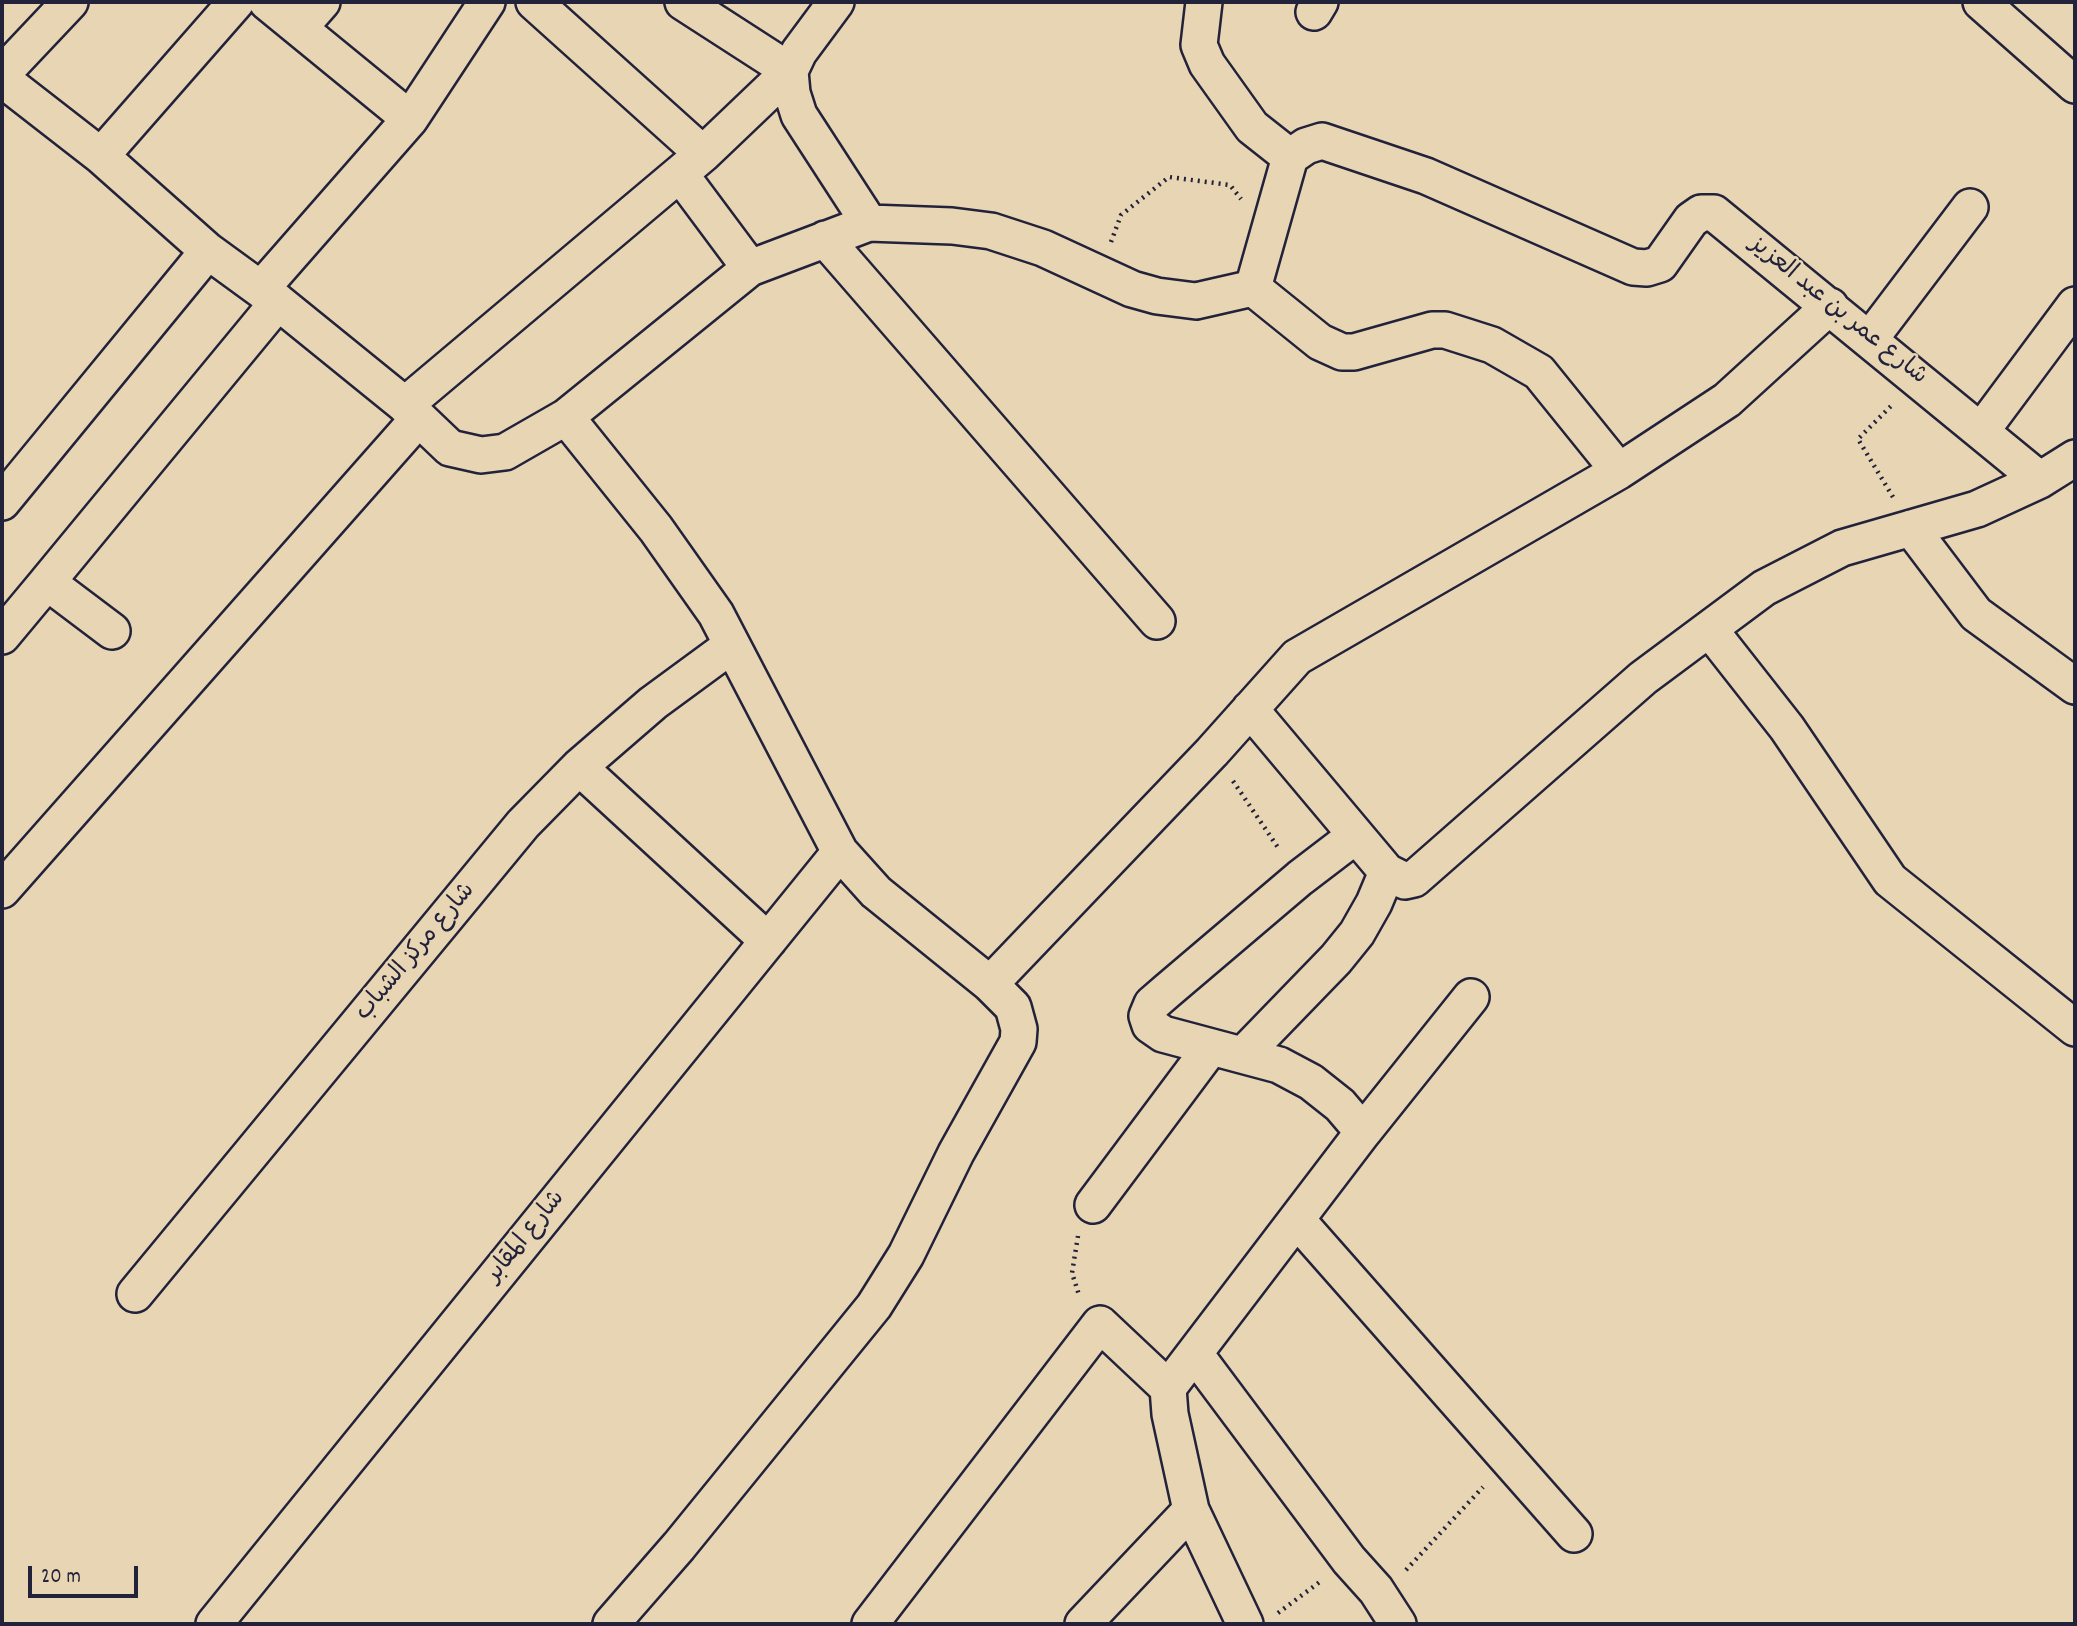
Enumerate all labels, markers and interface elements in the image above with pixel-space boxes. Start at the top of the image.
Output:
street label: شارع عمر بن عبد العزيز [1742,231,1932,393]
street label: شارع مركز الشباب [351,878,483,1028]
street label: شارع المقابر [481,1186,573,1290]
scale bar [32,1552,142,1596]
text: 20 m [41,1563,81,1593]

